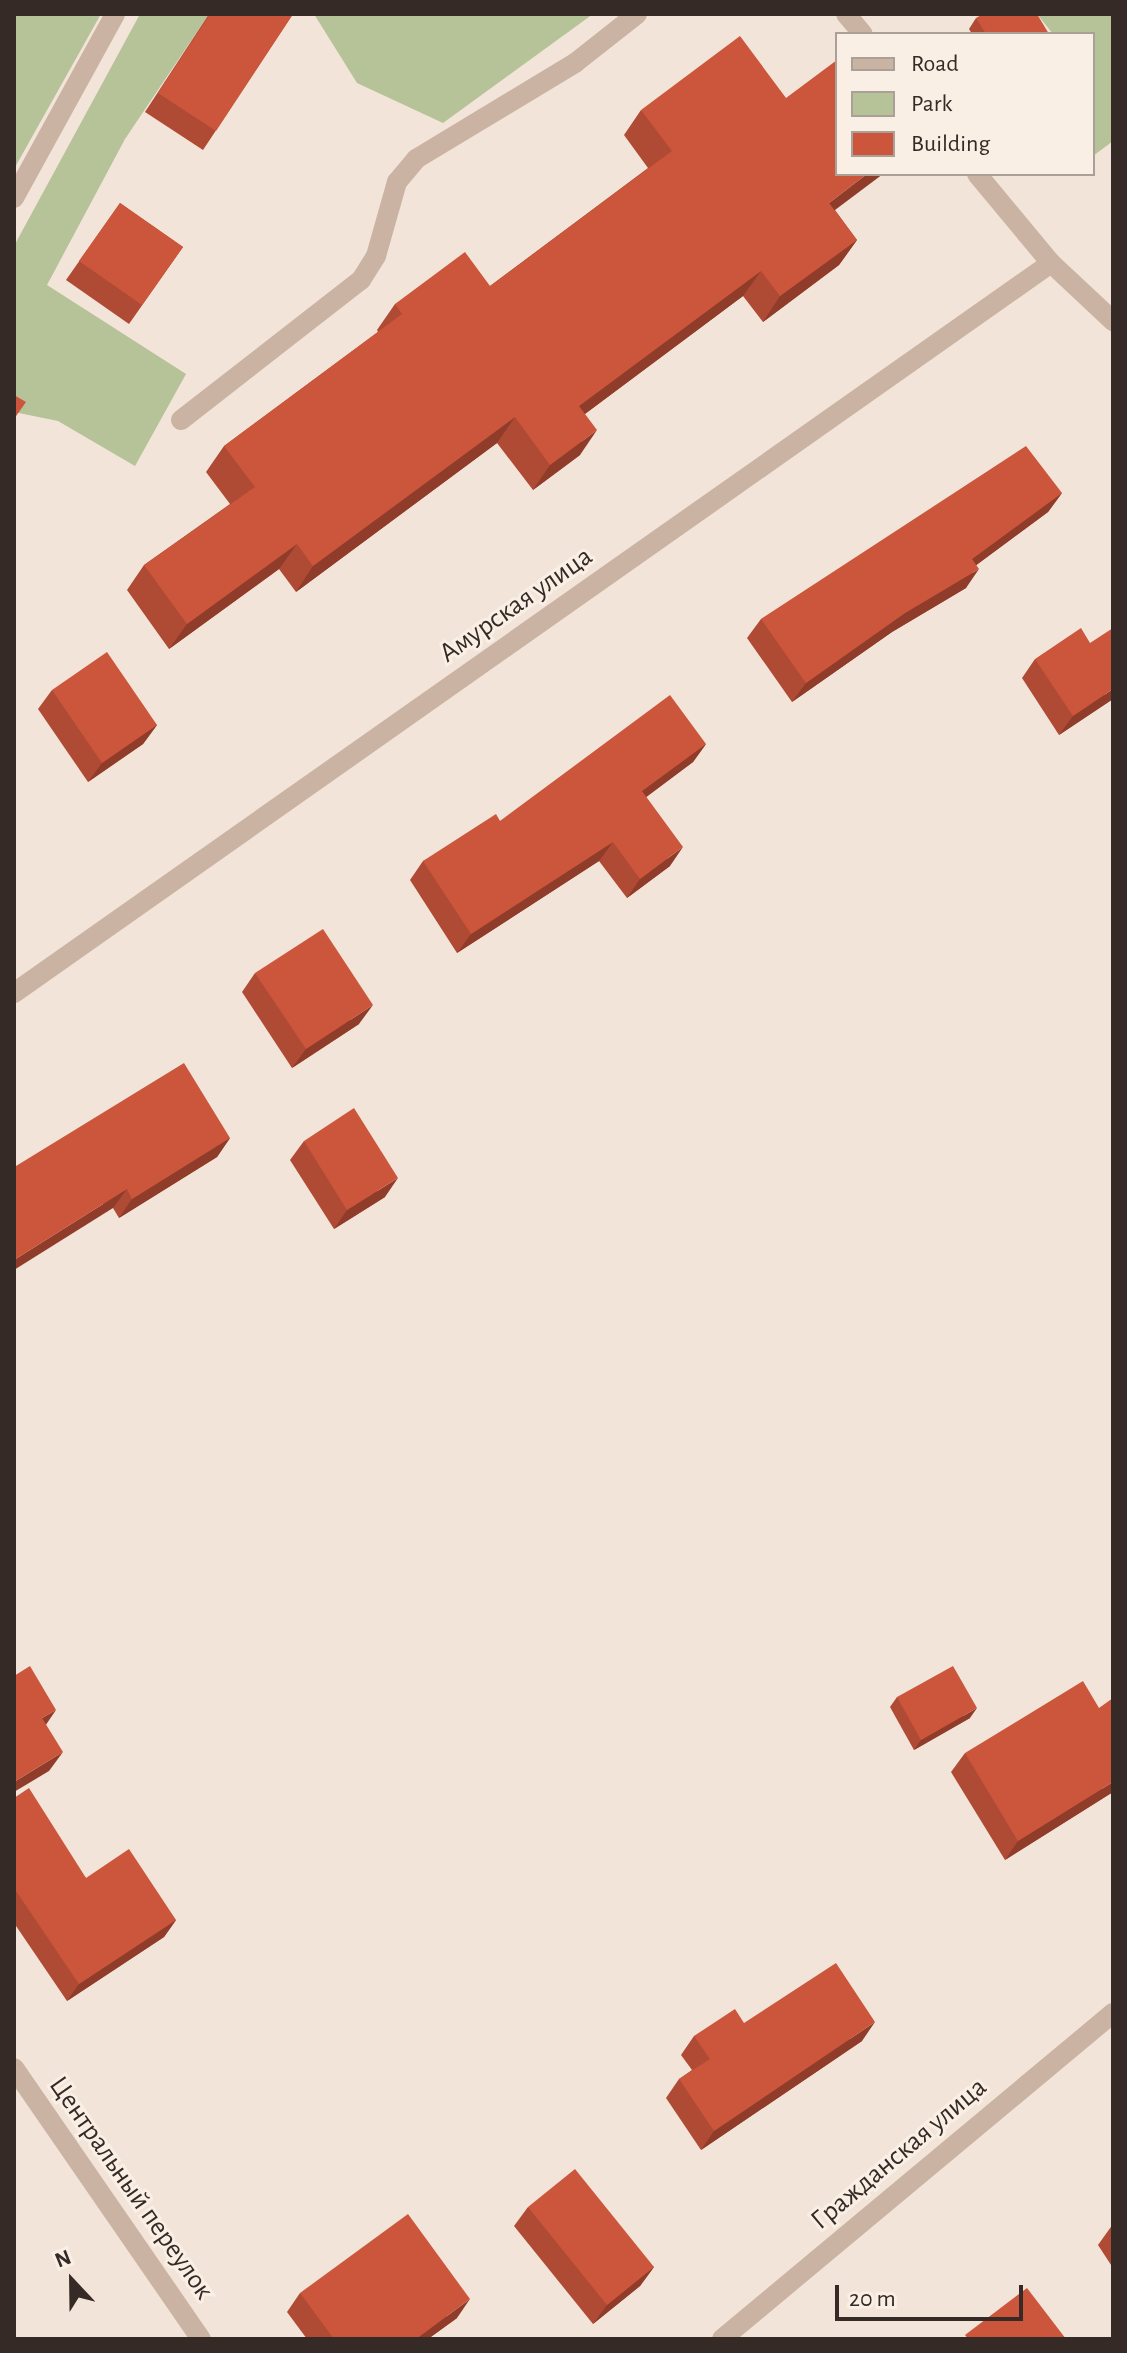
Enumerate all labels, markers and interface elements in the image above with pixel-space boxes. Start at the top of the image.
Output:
legend [835,32,1095,176]
text: Road [911,52,959,76]
text: Park [911,92,952,116]
text: Building [911,132,990,156]
street label: Амурская улица [433,540,599,670]
street label: Центральный переулок [41,2070,221,2306]
street label: Гражданская улица [804,2071,994,2237]
north arrow [32,2241,112,2321]
text: N [52,2246,74,2272]
scale bar [839,2269,1027,2319]
text: 20 m [849,2287,896,2311]

